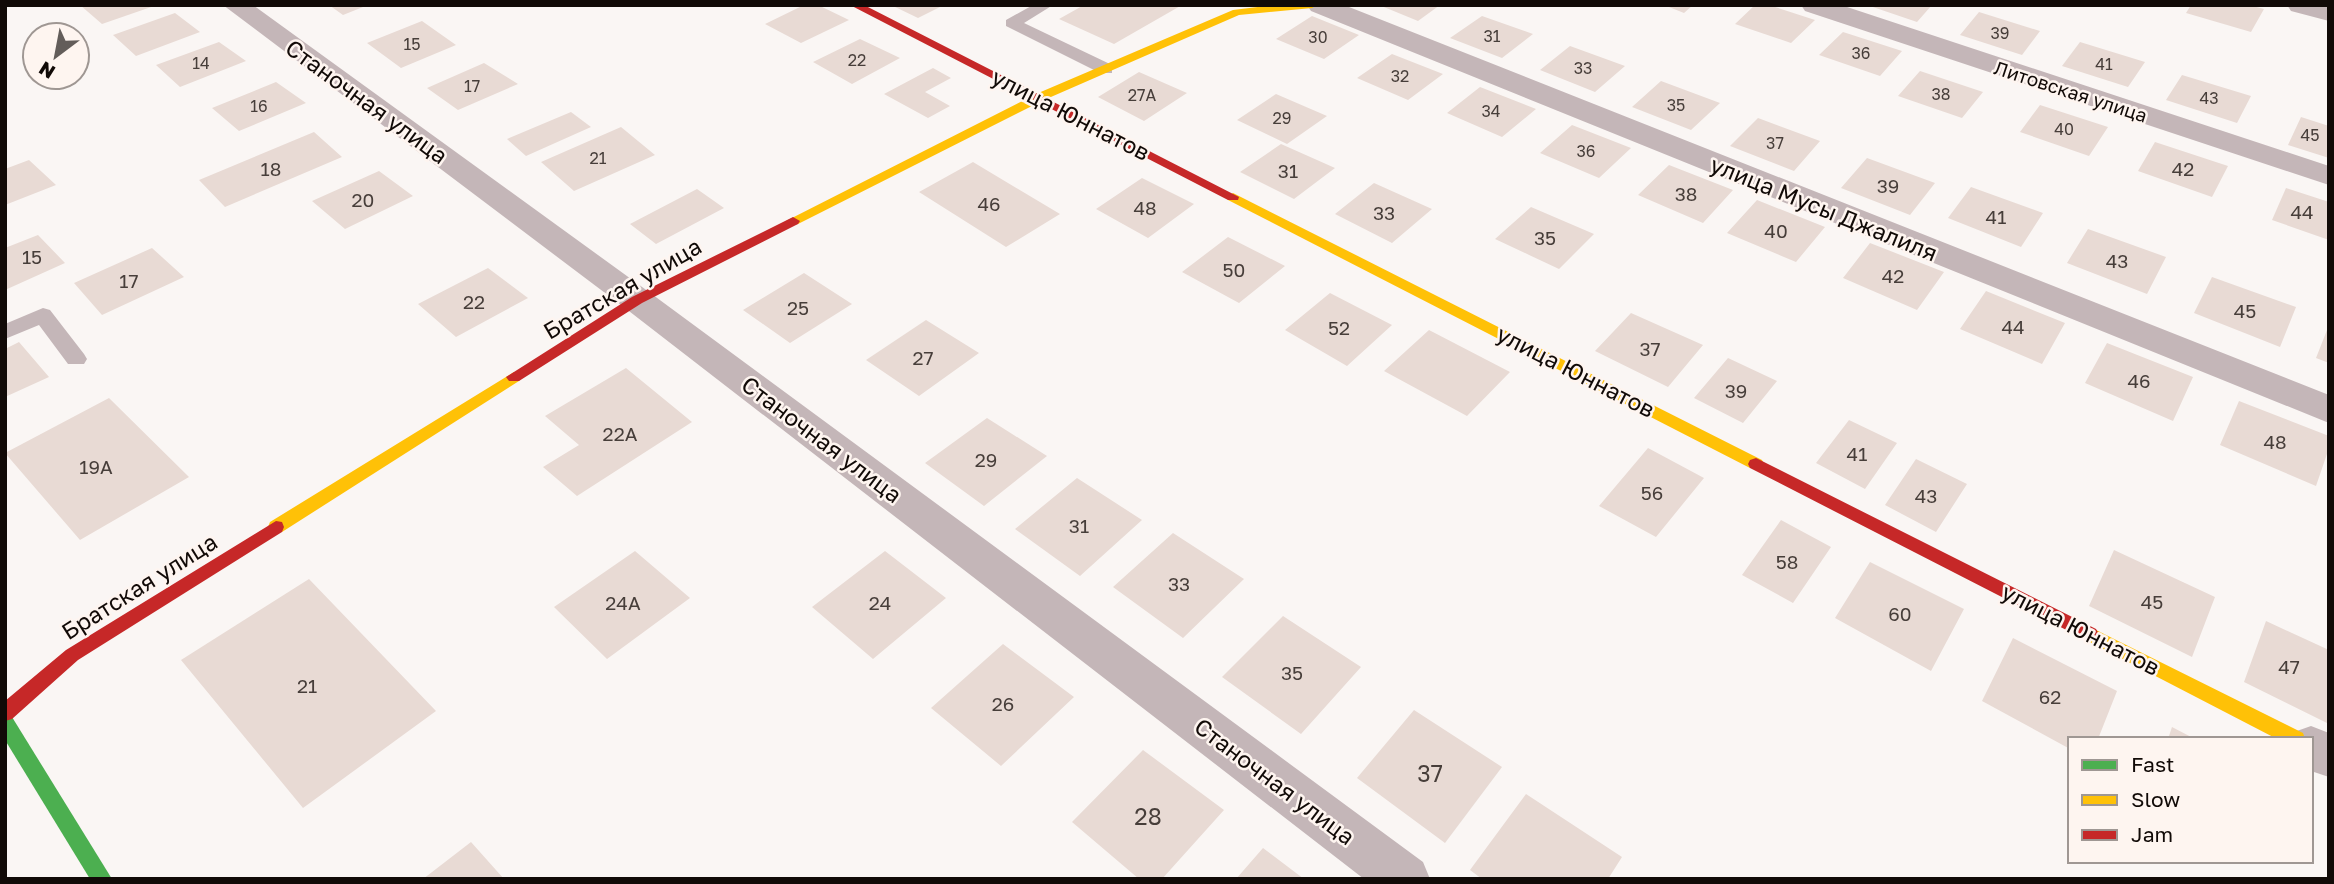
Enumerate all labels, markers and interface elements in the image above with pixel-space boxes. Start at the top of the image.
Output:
north arrow [21,21,91,91]
house number: 39 [1990,23,2010,43]
house number: 31 [1483,26,1501,46]
house number: 30 [1308,27,1328,47]
street label: Станочная улица [281,33,453,169]
house number: 15 [403,34,421,54]
house number: 36 [1851,43,1871,63]
house number: 22 [848,50,866,70]
house number: 14 [192,53,210,73]
house number: 41 [2095,54,2113,74]
street label: Литовская улица [1992,55,2150,127]
text: N [35,57,59,84]
house number: 33 [1574,58,1592,78]
street label: улица Юннатов [987,62,1155,166]
house number: 32 [1391,66,1409,86]
house number: 17 [464,76,480,96]
house number: 38 [1931,84,1951,104]
house number: 27А [1128,85,1157,105]
house number: 43 [2199,88,2219,108]
house number: 35 [1667,95,1685,115]
house number: 16 [250,96,268,116]
house number: 34 [1481,101,1501,121]
house number: 29 [1273,108,1291,128]
house number: 40 [2054,119,2074,139]
house number: 45 [2300,125,2320,145]
house number: 37 [1766,133,1784,153]
house number: 36 [1576,141,1596,161]
house number: 21 [589,148,607,168]
street label: улица Мусы Джалиля [1706,150,1942,266]
house number: 18 [261,157,281,180]
house number: 42 [2172,157,2194,180]
house number: 31 [1278,159,1298,182]
house number: 39 [1877,174,1899,197]
house number: 38 [1675,182,1697,205]
house number: 20 [352,188,374,211]
house number: 46 [977,192,1001,215]
house number: 48 [1133,196,1157,219]
house number: 44 [2290,200,2314,223]
house number: 33 [1373,201,1395,224]
house number: 41 [1986,205,2006,228]
house number: 40 [1764,219,1788,242]
house number: 35 [1534,226,1556,249]
street label: Братская улица [538,231,706,345]
house number: 15 [22,245,42,268]
house number: 43 [2106,249,2128,272]
house number: 50 [1223,258,1245,281]
house number: 42 [1882,264,1904,287]
house number: 17 [119,269,139,292]
house number: 22 [463,290,485,313]
house number: 25 [787,296,809,319]
house number: 45 [2234,299,2256,322]
house number: 44 [2001,315,2025,338]
house number: 52 [1328,316,1350,339]
street label: улица Юннатов [1492,319,1660,423]
house number: 37 [1639,337,1661,360]
house number: 27 [912,346,934,369]
house number: 46 [2127,369,2151,392]
street label: Станочная улица [736,370,908,508]
house number: 39 [1725,379,1747,402]
house number: 22А [603,422,638,445]
house number: 48 [2263,430,2287,453]
house number: 41 [1847,442,1867,465]
house number: 29 [975,448,997,471]
house number: 19А [79,455,113,478]
house number: 56 [1641,481,1663,504]
house number: 43 [1915,484,1937,507]
house number: 31 [1069,514,1089,537]
street label: Братская улица [56,527,222,645]
house number: 58 [1776,550,1798,573]
house number: 33 [1168,572,1190,595]
street label: улица Юннатов [1997,577,2165,681]
house number: 45 [2141,590,2163,613]
house number: 24А [605,591,641,614]
house number: 24 [869,591,891,614]
house number: 60 [1888,602,1912,625]
house number: 47 [2278,655,2300,678]
house number: 35 [1281,661,1303,684]
house number: 21 [297,674,317,697]
house number: 62 [2039,685,2061,708]
house number: 26 [992,692,1014,715]
street label: Станочная улица [1189,712,1361,850]
legend [2068,737,2313,863]
text: Fast [2131,751,2174,777]
house number: 37 [1417,759,1443,787]
text: Slow [2131,786,2180,812]
house number: 28 [1134,802,1162,830]
text: Jam [2131,821,2173,847]

